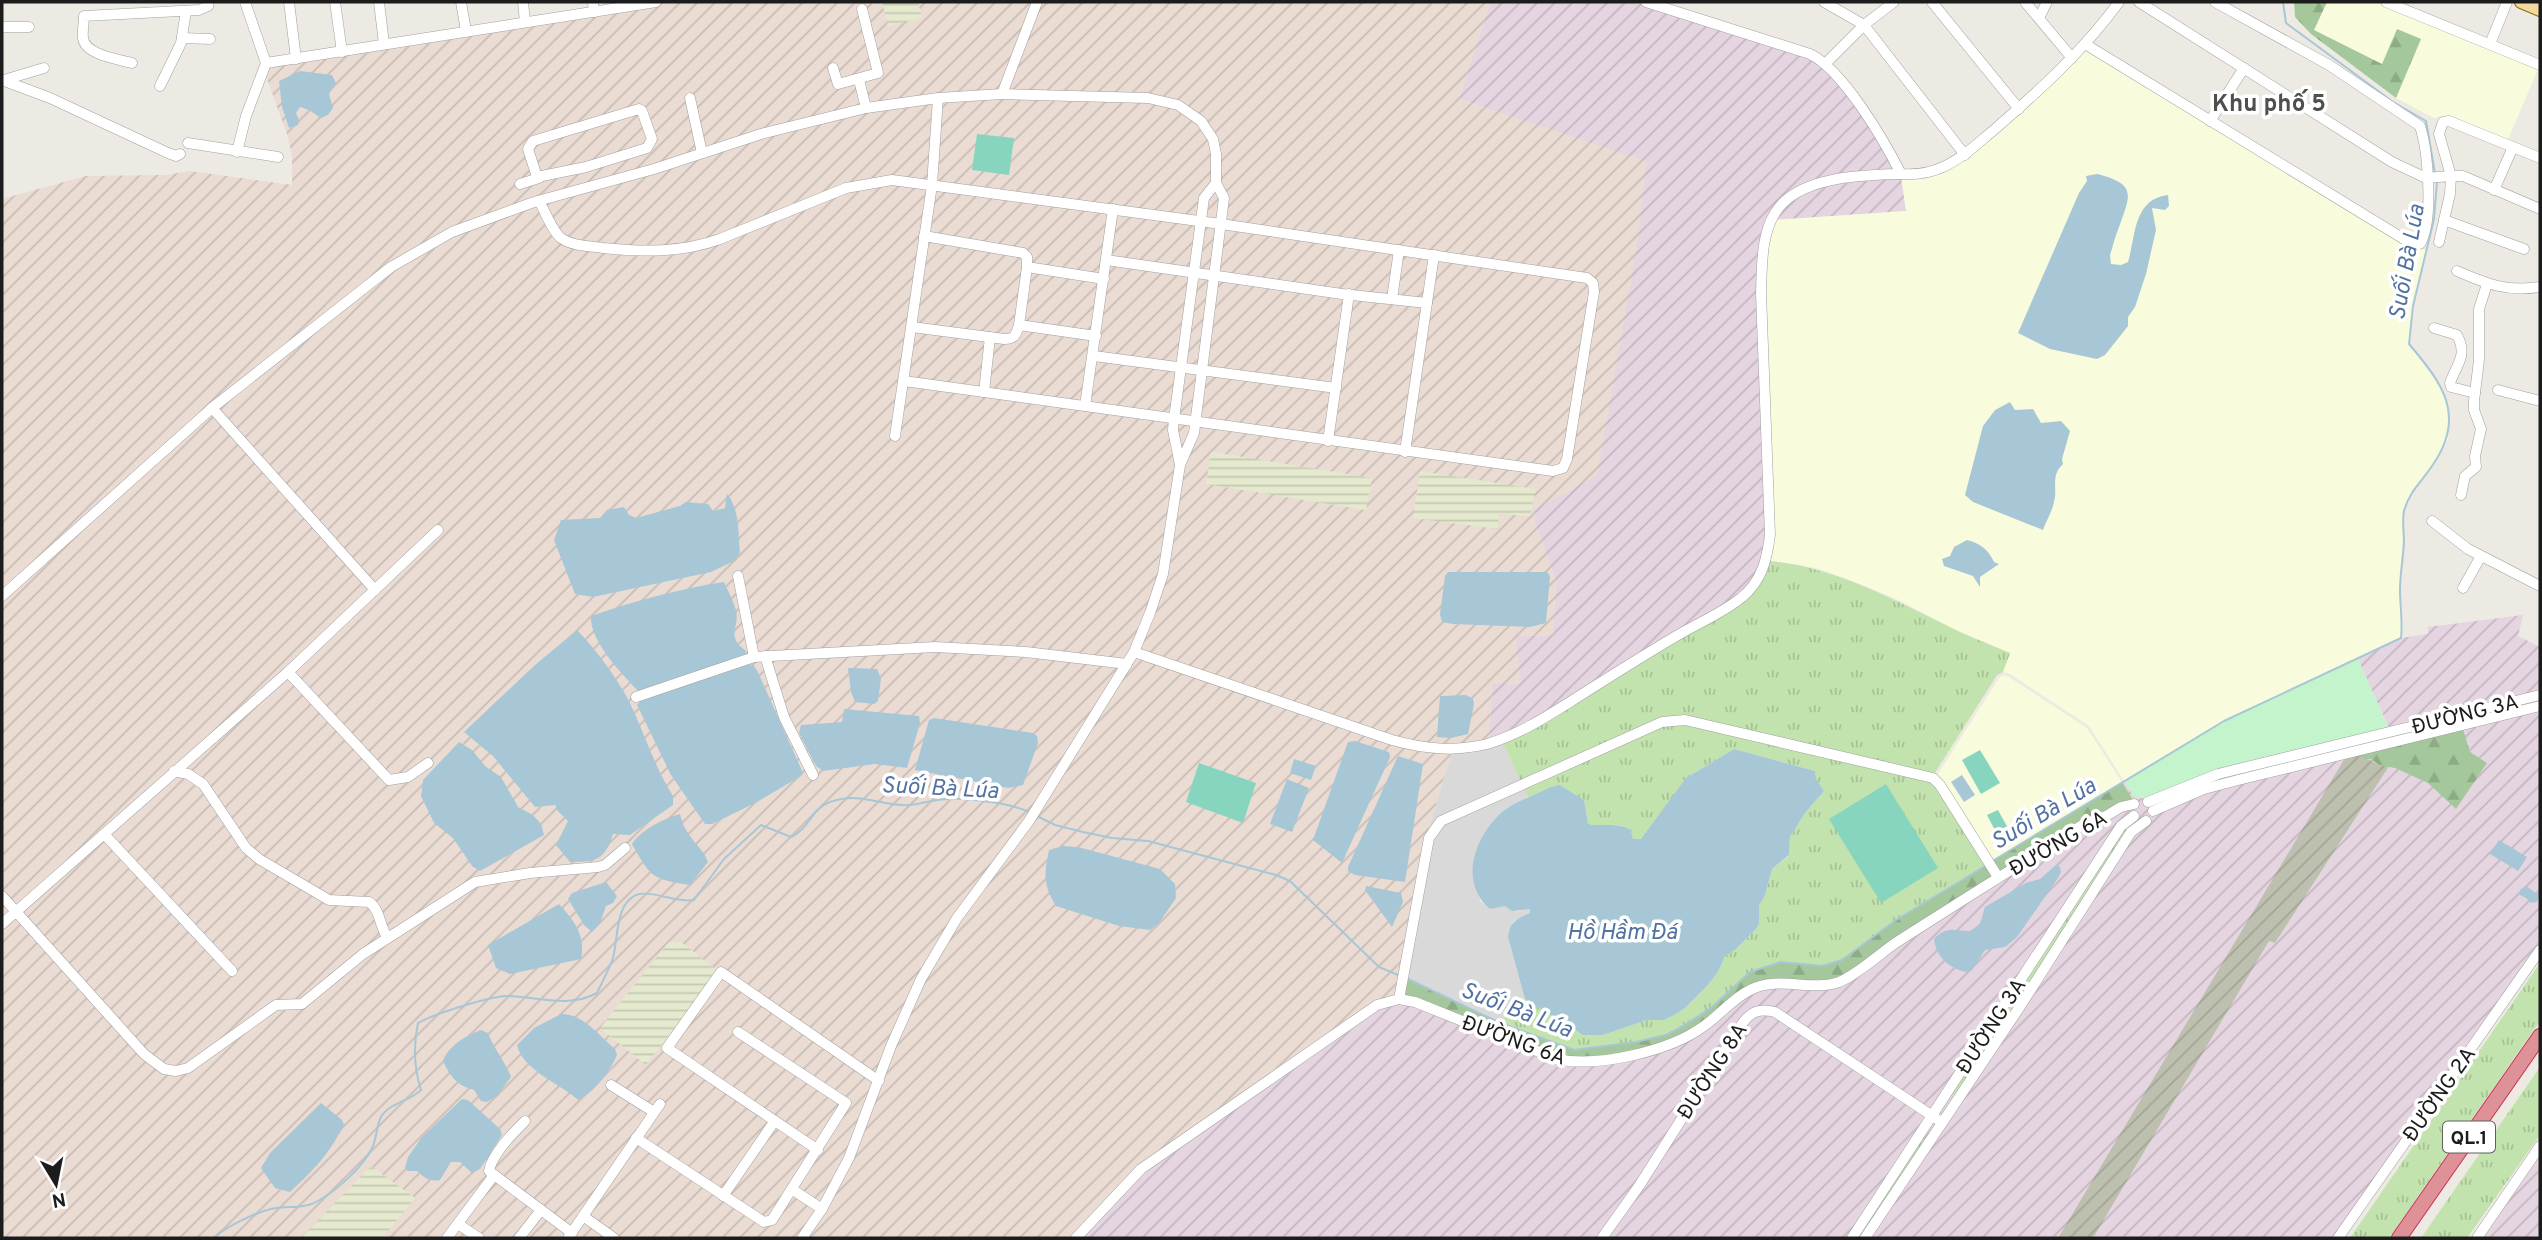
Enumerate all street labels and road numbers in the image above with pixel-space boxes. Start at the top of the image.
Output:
street label: ĐƯỜNG 3A [2409,688,2522,742]
street label: ĐƯỜNG 6A [2004,805,2113,883]
street label: ĐƯỜNG 3A [1950,973,2033,1080]
street label: ĐƯỜNG 6A [1458,1009,1570,1073]
street label: ĐƯỜNG 8A [1671,1018,1754,1125]
street label: ĐƯỜNG 2A [2397,1042,2483,1148]
road number: QL.1 [2443,1121,2495,1152]

